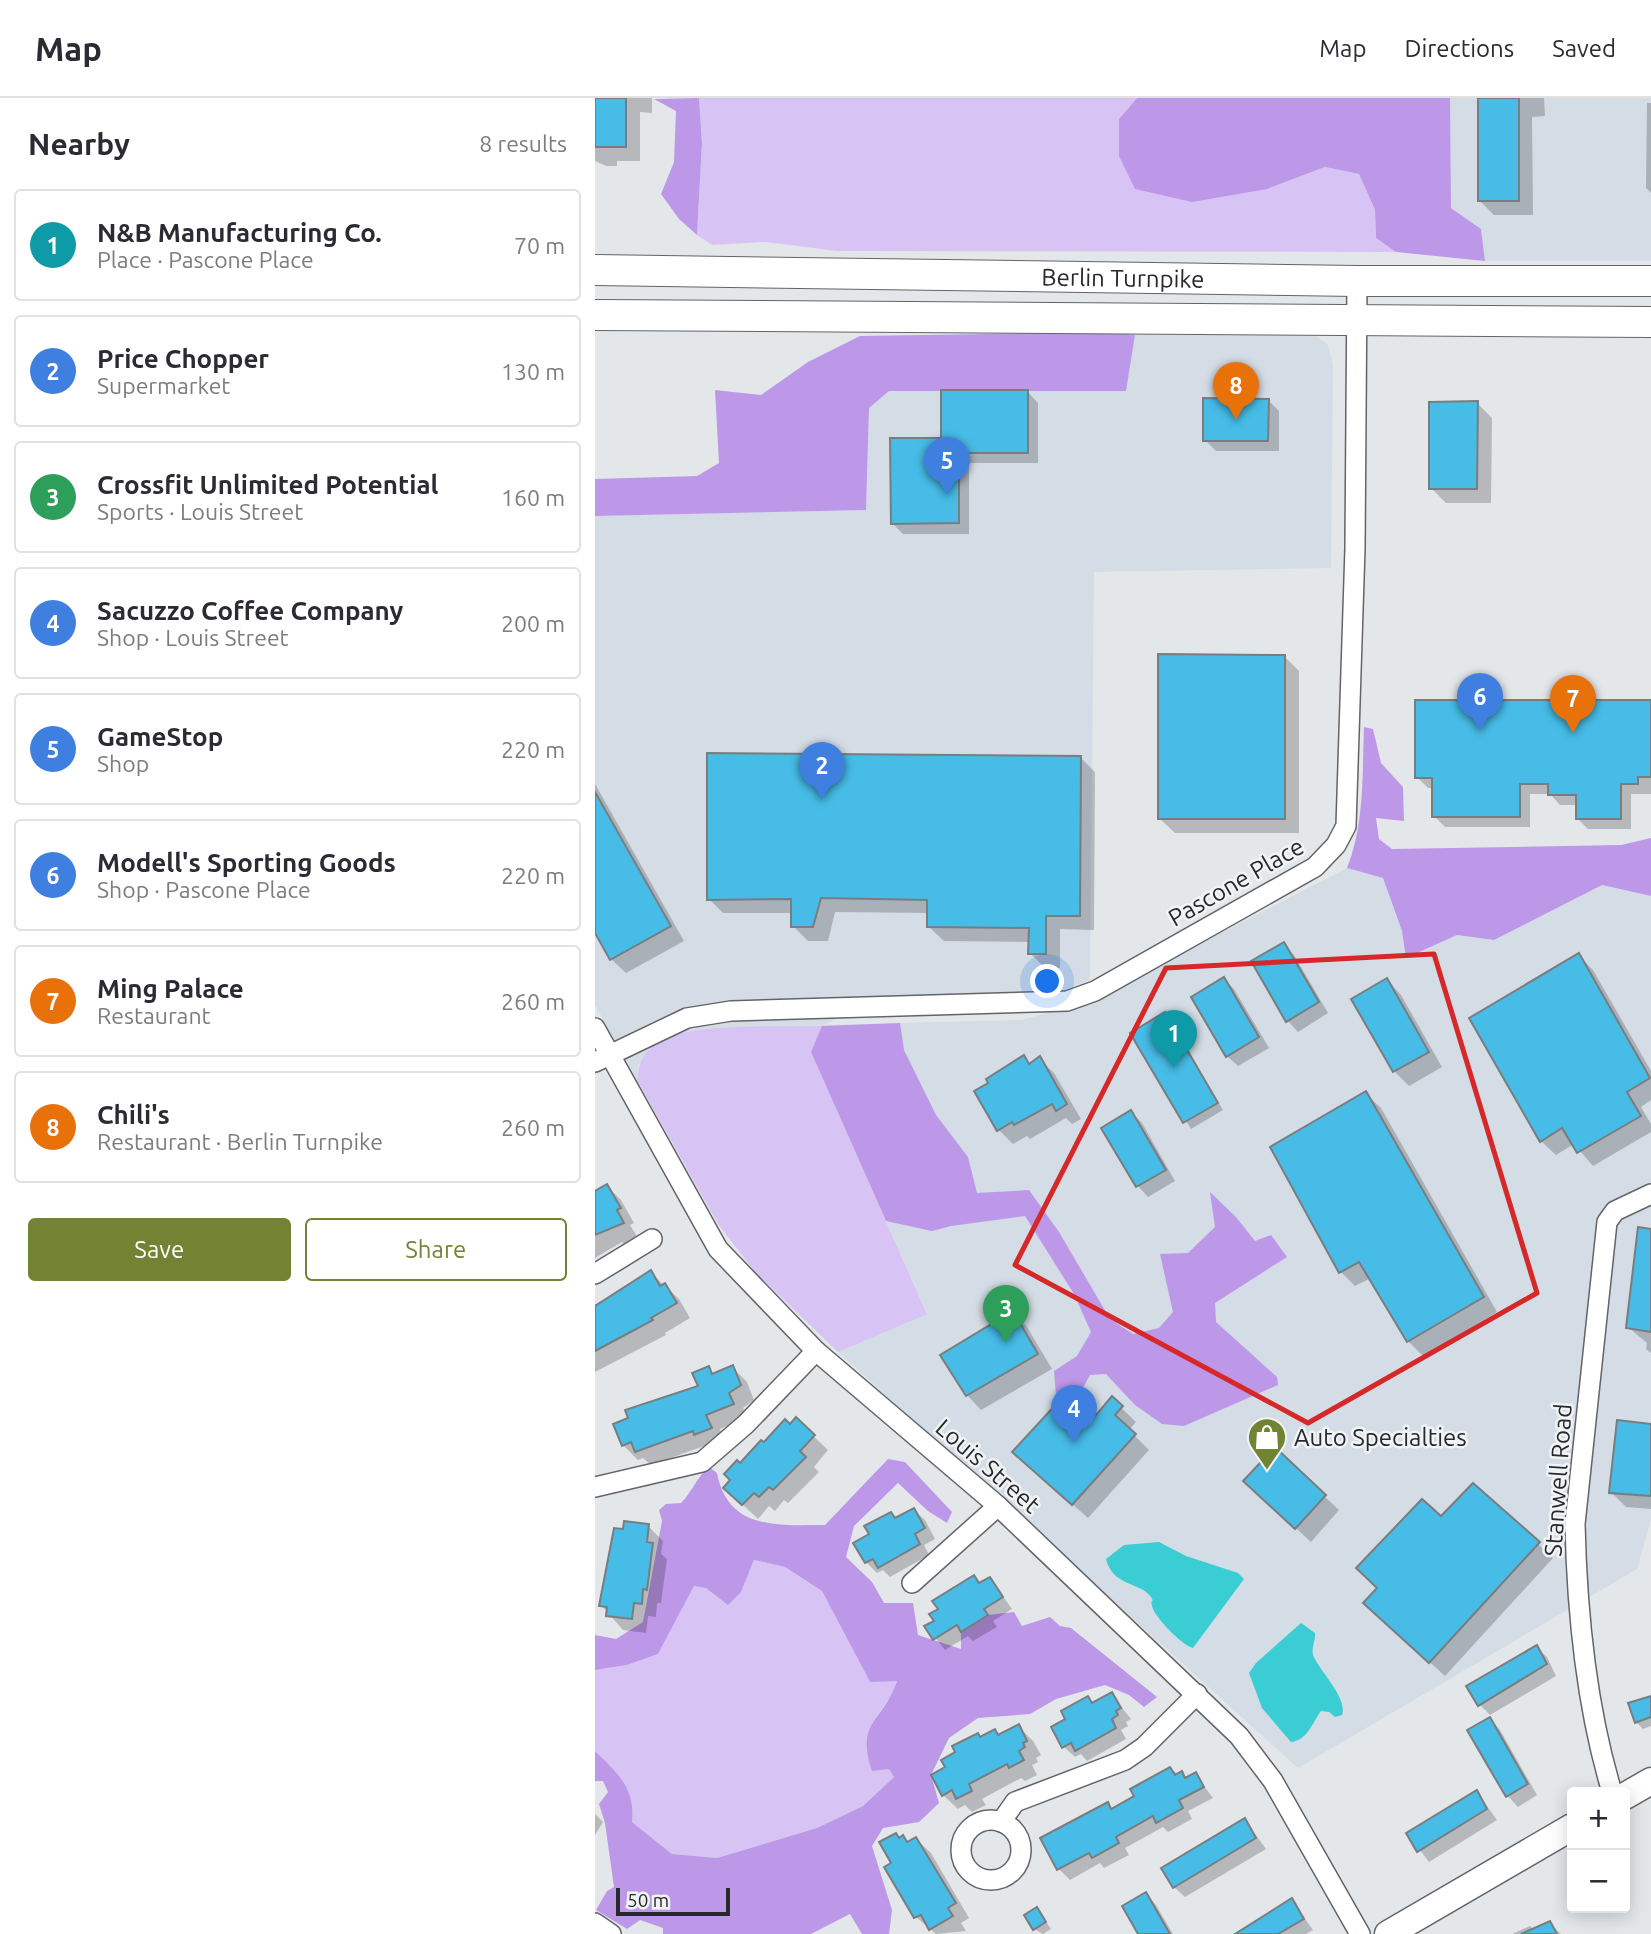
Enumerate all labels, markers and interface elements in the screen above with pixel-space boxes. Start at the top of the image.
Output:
text: Map [35,30,102,67]
text: Map [1319,35,1366,62]
text: Directions [1404,35,1514,62]
text: Saved [1552,35,1616,62]
text: Nearby [28,127,130,161]
text: 8 results [479,131,567,156]
text: N&B Manufacturing Co. [97,218,382,247]
text: 1 [47,233,59,258]
text: 70 m [514,233,565,258]
text: Place · Pascone Place [97,247,314,272]
street label: Berlin Turnpike [1041,263,1205,292]
text: Price Chopper [97,344,269,373]
text: 2 [47,359,59,384]
text: 130 m [501,359,565,384]
pin: 8 [1213,362,1259,420]
text: Supermarket [97,373,230,398]
pin: 5 [924,437,970,495]
text: Crossfit Unlimited Potential [97,470,438,499]
text: 3 [47,485,59,510]
text: 160 m [501,485,565,510]
text: Sports · Louis Street [97,499,303,524]
text: Sacuzzo Coffee Company [97,596,403,625]
text: 4 [47,611,59,636]
text: 200 m [501,611,565,636]
text: Shop · Louis Street [97,625,289,650]
pin: 6 [1457,673,1503,731]
pin: 7 [1550,675,1596,733]
text: GameStop [97,722,223,751]
text: 5 [47,737,59,762]
text: 220 m [501,737,565,762]
pin: 2 [799,742,845,800]
text: Shop [97,751,149,776]
street label: Pascone Place [1164,832,1308,932]
text: Modell's Sporting Goods [97,848,396,877]
text: 6 [47,863,59,888]
text: 220 m [501,863,565,888]
text: Shop · Pascone Place [97,877,311,902]
your location [1030,964,1064,998]
text: Ming Palace [97,974,244,1003]
text: 7 [47,989,59,1014]
text: 260 m [501,989,565,1014]
text: Restaurant [97,1003,211,1028]
pin: 1 [1151,1010,1197,1068]
text: Chili's [97,1100,170,1129]
text: 8 [47,1115,59,1140]
text: 260 m [501,1115,565,1140]
text: Restaurant · Berlin Turnpike [97,1129,383,1154]
button: Save [28,1218,291,1281]
button: Share [305,1218,567,1281]
pin: 3 [983,1285,1029,1343]
pin: 4 [1051,1385,1097,1443]
street label: Stanwell Road [1539,1403,1577,1557]
street label: Louis Street [931,1414,1046,1519]
shop icon: Auto Specialties [1246,1416,1288,1471]
place label: Auto Specialties [1294,1424,1467,1451]
map controls [1567,1787,1630,1913]
button: + [1567,1787,1630,1850]
button: − [1567,1850,1630,1913]
scale bar [616,1885,730,1917]
text: 50 m [627,1889,669,1911]

